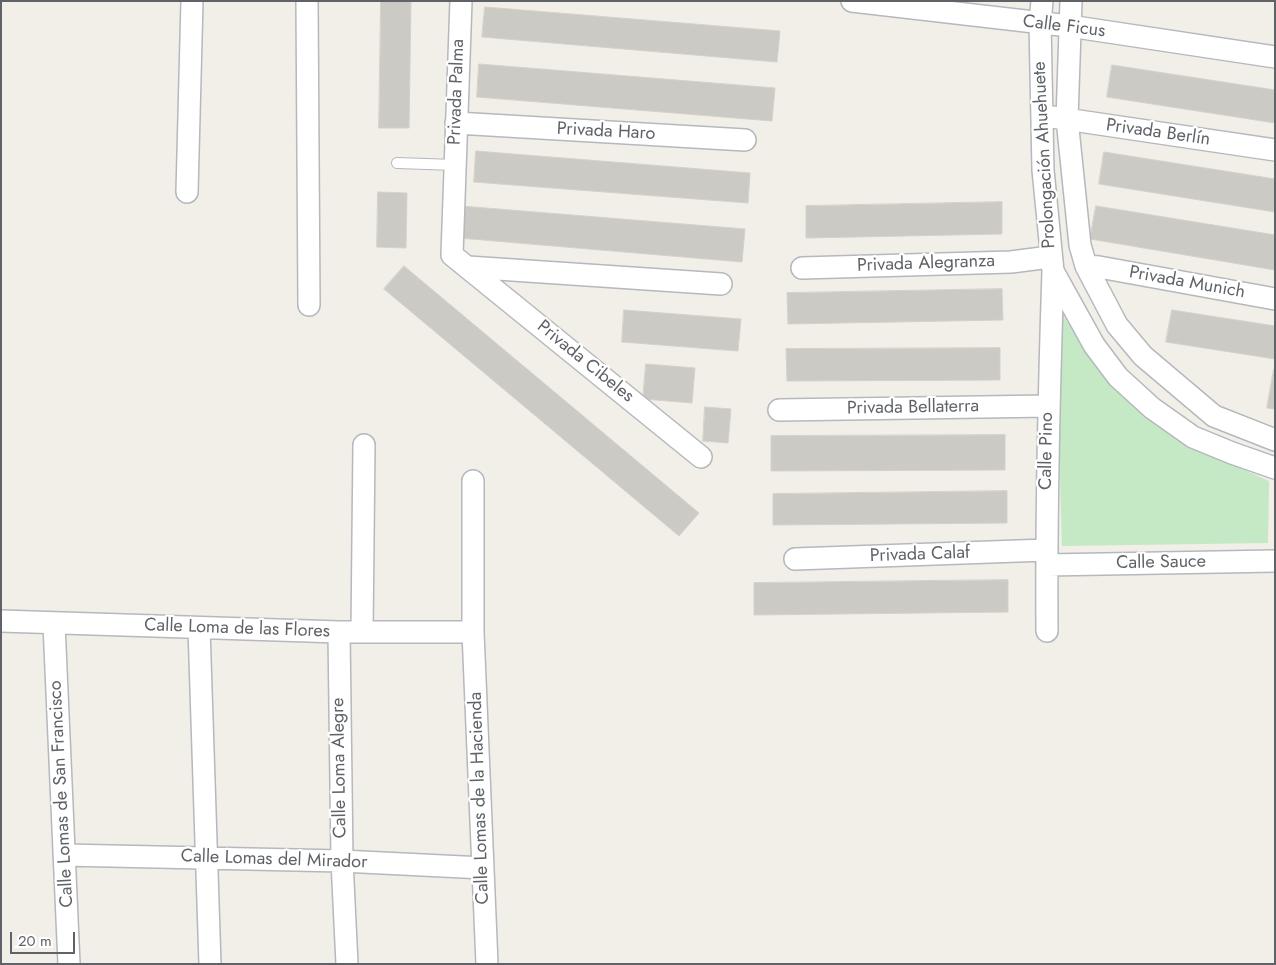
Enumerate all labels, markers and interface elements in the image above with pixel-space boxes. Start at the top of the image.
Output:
street label: Calle Ficus [1022,11,1106,43]
street label: Privada Palma [444,39,470,145]
street label: Prolongación Ahuehuete [1029,61,1061,249]
street label: Privada Berlín [1105,115,1211,151]
street label: Privada Haro [556,119,656,145]
street label: Privada Alegranza [857,251,995,277]
street label: Privada Munich [1127,262,1247,304]
street label: Privada Cibeles [532,316,638,408]
street label: Privada Bellaterra [847,396,979,420]
street label: Calle Pino [1036,412,1058,490]
street label: Privada Calaf [870,542,970,568]
street label: Calle Sauce [1116,551,1206,575]
street label: Calle Loma de las Flores [144,615,330,643]
street label: Calle Lomas de San Francisco [45,680,79,908]
street label: Calle Lomas de la Hacienda [465,691,495,905]
street label: Calle Loma Alegre [328,697,352,839]
street label: Calle Lomas del Mirador [180,846,368,874]
scale bar [12,922,78,954]
text: 20 m [18,930,52,952]

